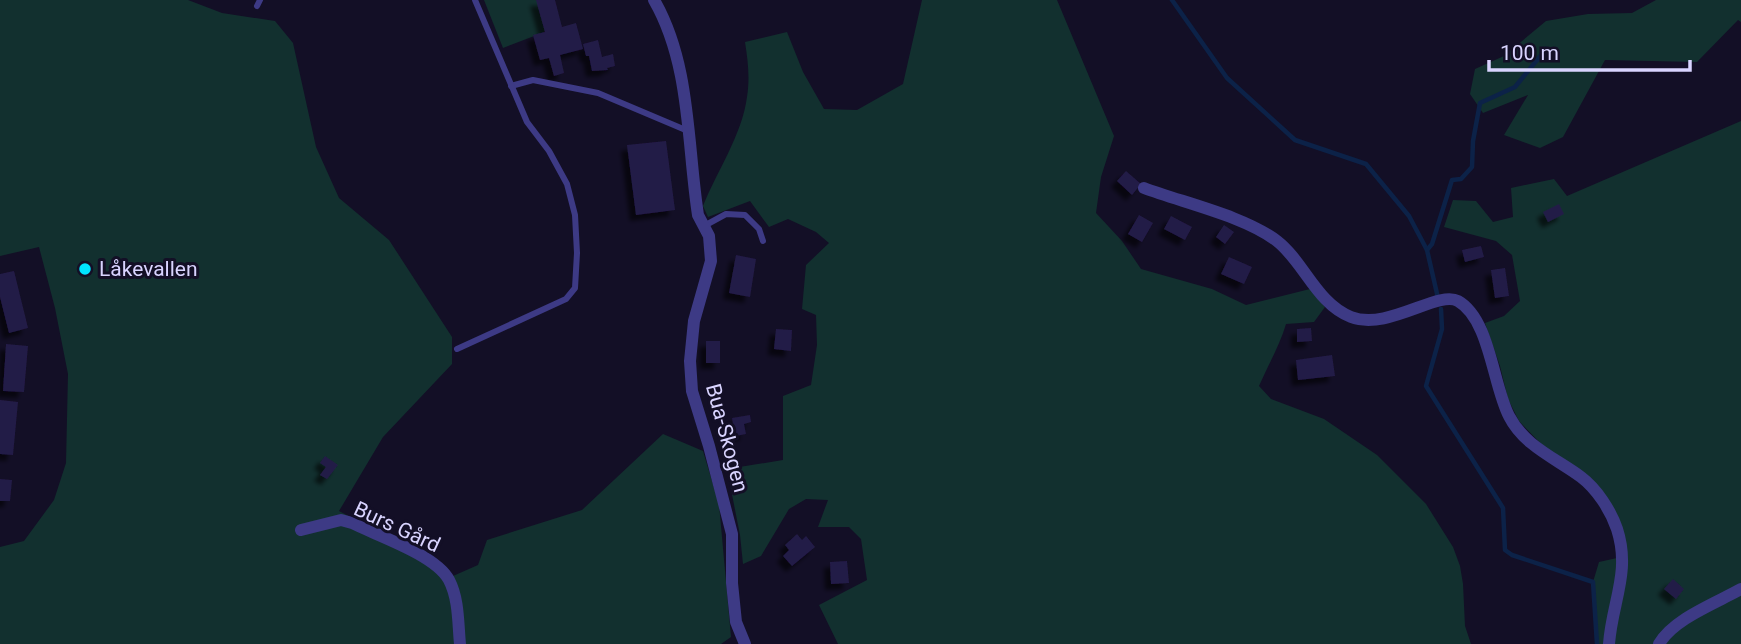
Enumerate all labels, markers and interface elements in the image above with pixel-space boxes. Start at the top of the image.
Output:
scale bar [1489,28,1690,72]
text: 100 m [1500,41,1559,65]
place label: Låkevallen [99,257,198,281]
marker: Låkevallen [77,261,93,277]
street label: Bua-Skogen [701,381,753,495]
street label: Burs Gård [350,497,444,557]

